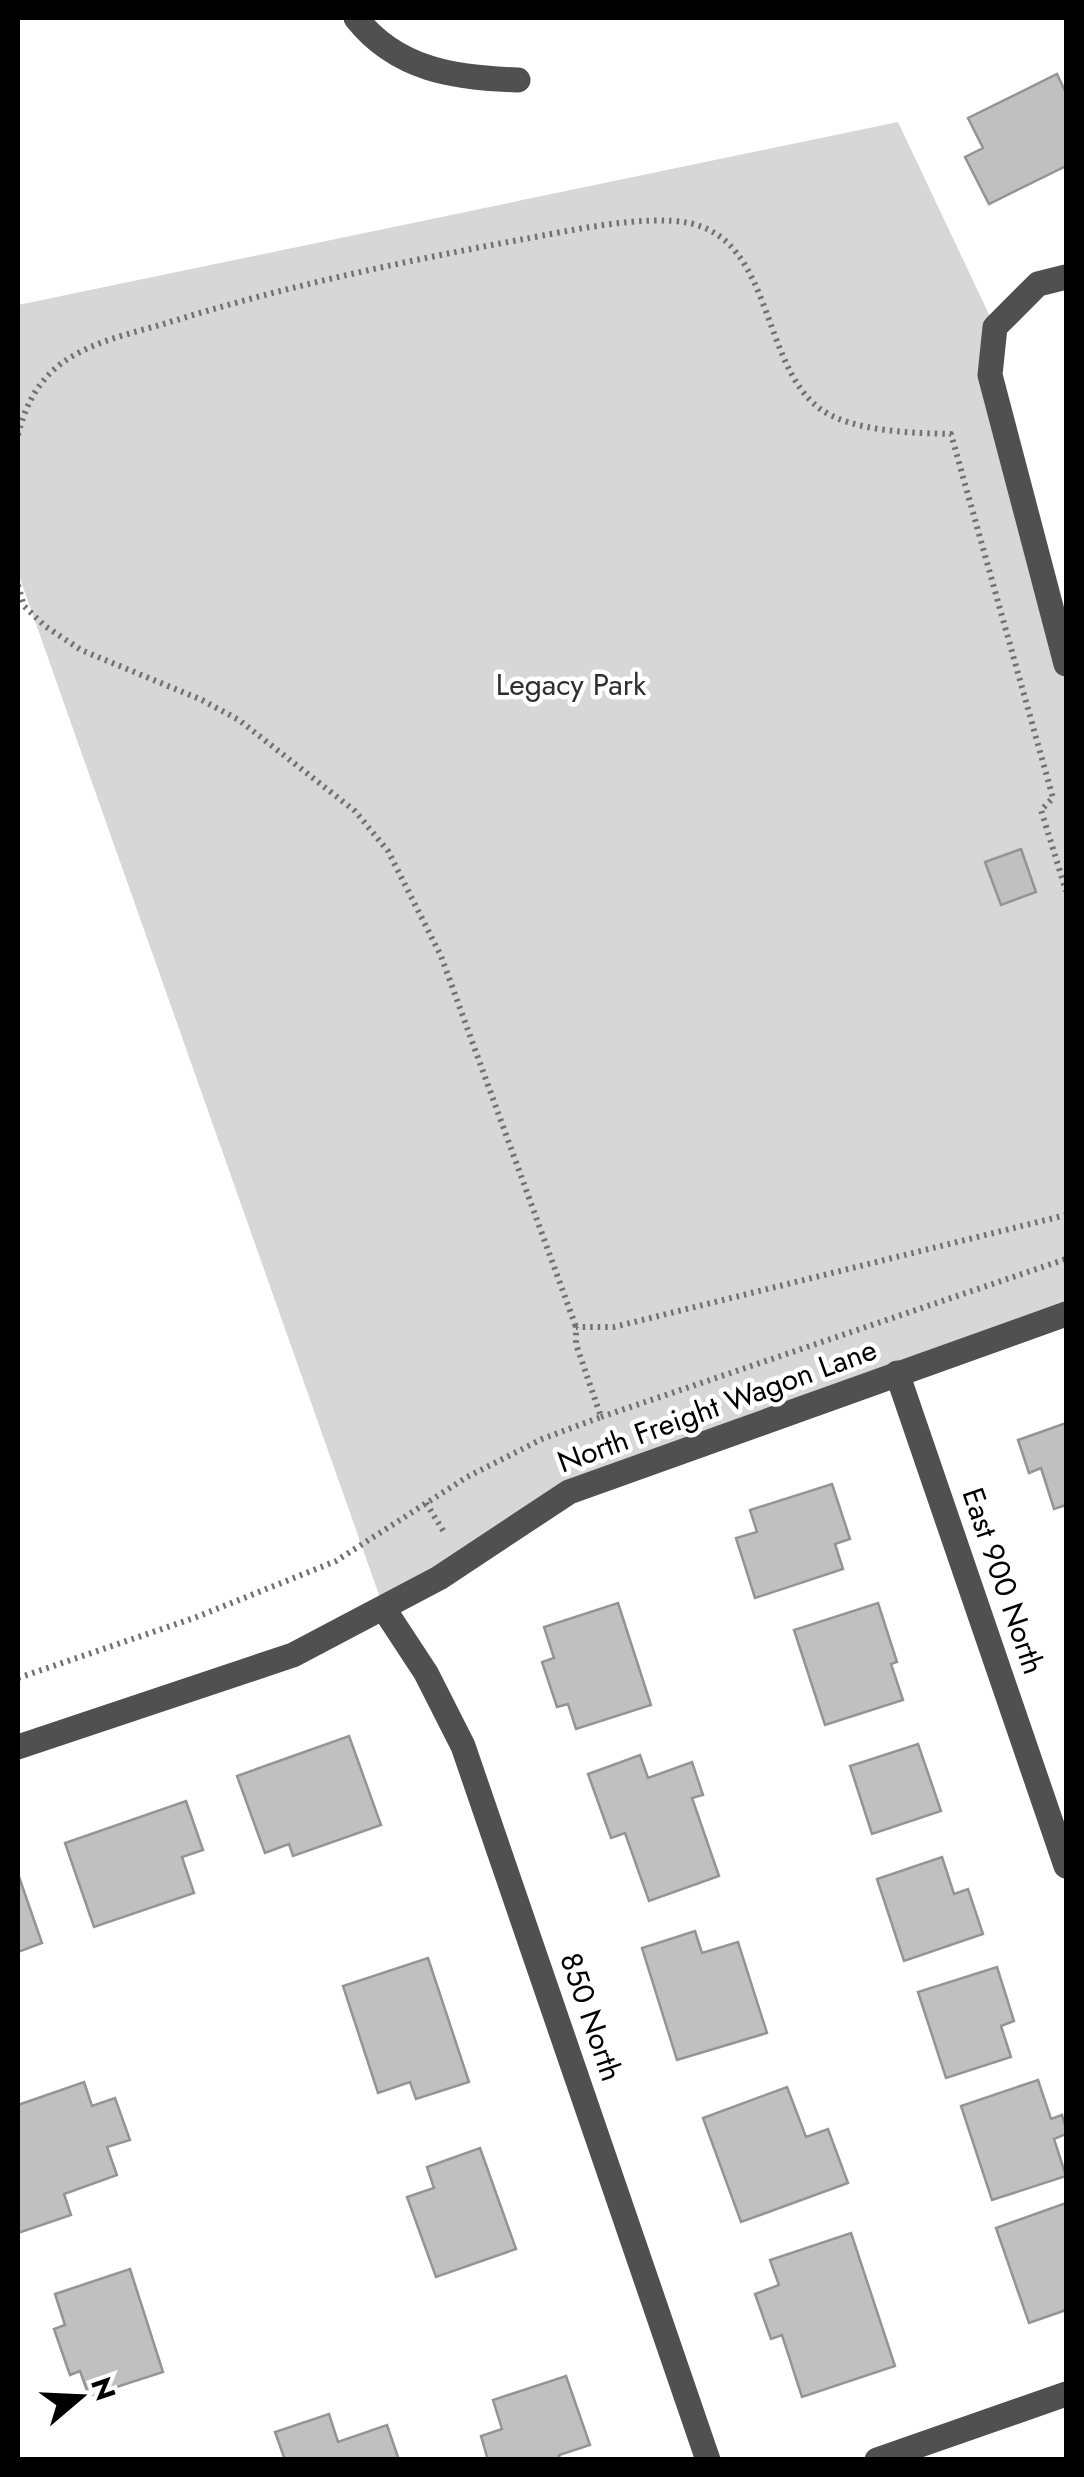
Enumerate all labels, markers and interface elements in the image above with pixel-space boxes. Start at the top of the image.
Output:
park label: Legacy Park [496,663,647,706]
street label: North Freight Wagon Lane [551,1328,882,1483]
street label: East 900 North [952,1482,1055,1680]
street label: 850 North [549,1947,633,2087]
north arrow [30,2347,130,2447]
text: N [80,2372,126,2406]

